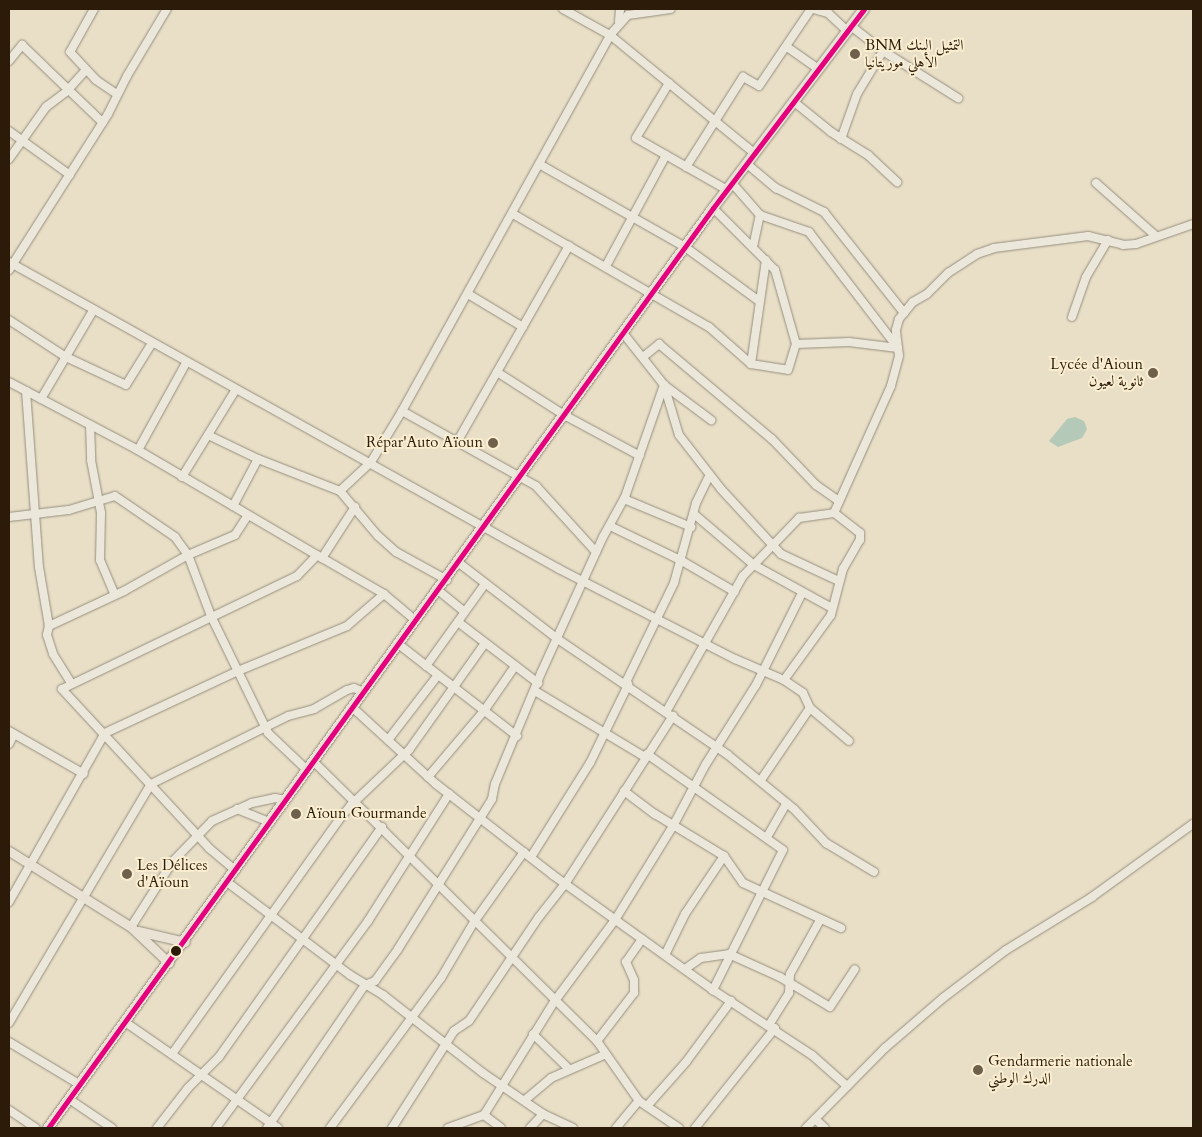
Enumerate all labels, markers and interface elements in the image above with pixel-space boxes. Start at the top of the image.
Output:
place label: BNM التمثيل البنك الأهلي موريتانيا [865,36,963,71]
marker: BNM التمثيل البنك الأهلي موريتانيا [849,48,861,60]
place label: Lycée d'Aioun ثانوية لعيون [1050,355,1143,390]
marker: Lycée d'Aioun ثانوية لعيون [1147,367,1159,379]
place label: Répar'Auto Aïoun [366,434,483,452]
marker: Répar'Auto Aïoun [487,437,499,449]
place label: Aïoun Gourmande [306,805,427,823]
marker: Aïoun Gourmande [290,808,302,820]
place label: Les Délices d'Aïoun [137,856,208,891]
marker: Les Délices d'Aïoun [121,868,133,880]
unlabelled marker [171,946,181,956]
place label: Gendarmerie nationale الدرك الوطني [988,1052,1133,1087]
marker: Gendarmerie nationale الدرك الوطني [972,1064,984,1076]

